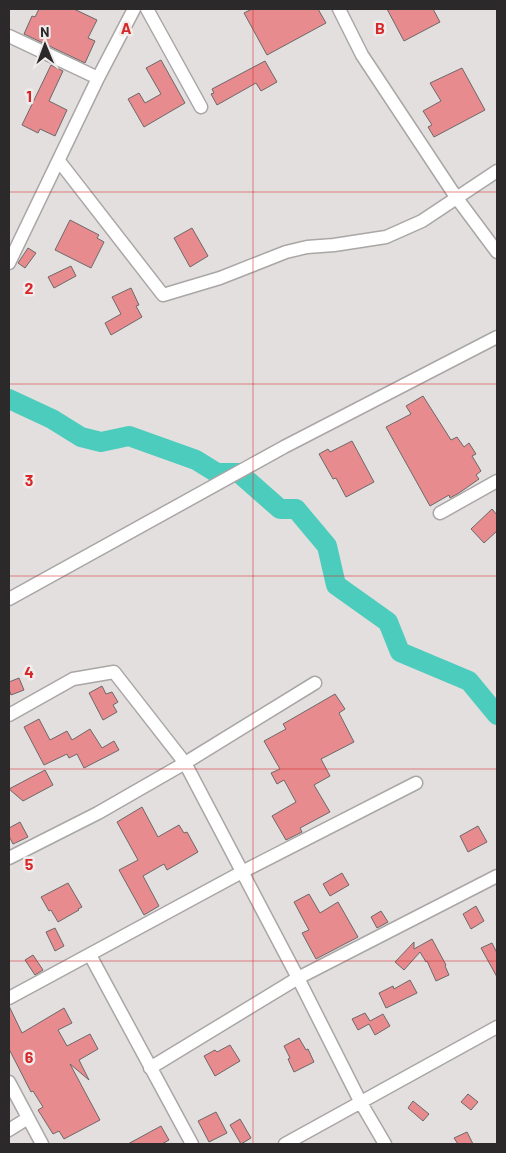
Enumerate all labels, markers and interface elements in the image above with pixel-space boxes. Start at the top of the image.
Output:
text: A [121,18,132,37]
text: B [375,18,385,37]
north arrow [20,20,70,70]
text: N [40,23,50,40]
text: 1 [26,86,32,105]
text: 2 [25,278,34,297]
text: 3 [25,470,33,489]
text: 4 [24,662,34,681]
text: 5 [25,854,34,873]
text: 6 [25,1047,34,1066]

